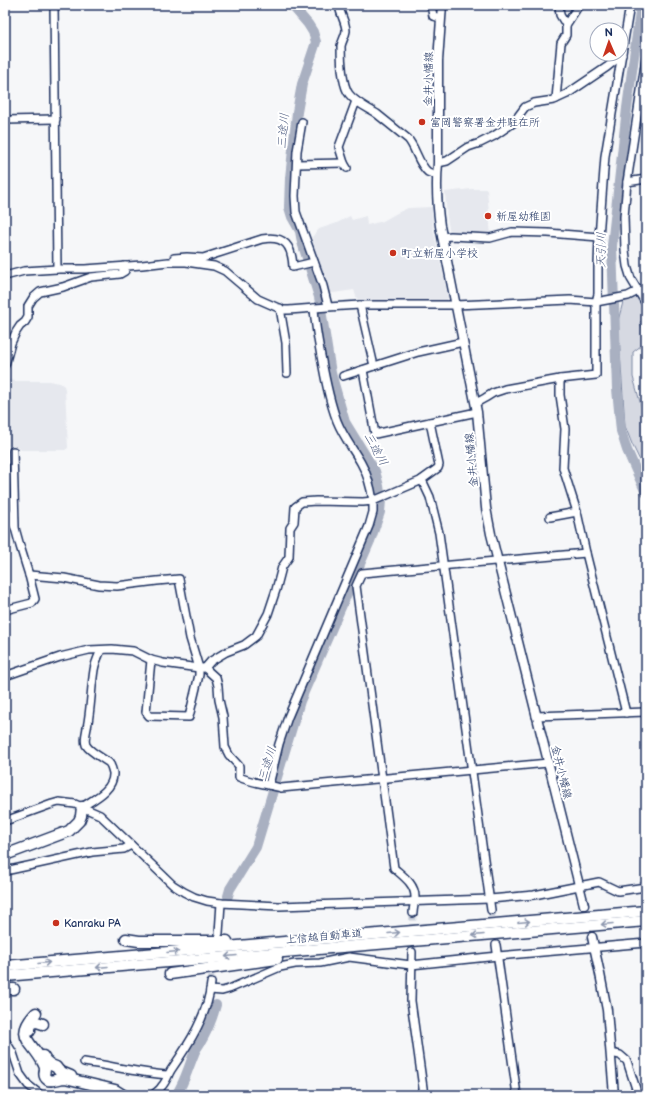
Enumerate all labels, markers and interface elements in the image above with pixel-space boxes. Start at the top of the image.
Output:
north arrow [589,22,629,62]
text: N [604,26,613,39]
street label: 金井小幡線 [422,51,435,107]
water label: 三途川 [274,112,293,150]
place label: 富岡警察署金井駐在所 [430,116,540,129]
marker: 富岡警察署金井駐在所 [417,117,427,127]
place label: 新屋幼稚園 [496,210,551,223]
marker: 新屋幼稚園 [483,211,493,221]
water label: 天引川 [594,232,609,268]
place label: 町立新屋小学校 [401,247,478,260]
marker: 町立新屋小学校 [388,248,398,258]
water label: 三途川 [360,430,391,469]
street label: 金井小幡線 [463,432,480,488]
street label: 金井小幡線 [549,744,574,800]
water label: 三途川 [255,745,280,784]
place label: Kanraku PA [64,917,121,930]
marker: Kanraku PA [51,918,61,928]
one-way arrow [517,918,530,925]
one-way arrow [601,920,614,928]
street label: 上信越自動車道 [285,927,363,946]
one-way arrow [387,929,400,937]
one-way arrow [472,932,485,939]
one-way arrow [166,948,179,956]
one-way arrow [225,953,238,960]
one-way arrow [37,959,50,966]
one-way arrow [96,964,109,971]

